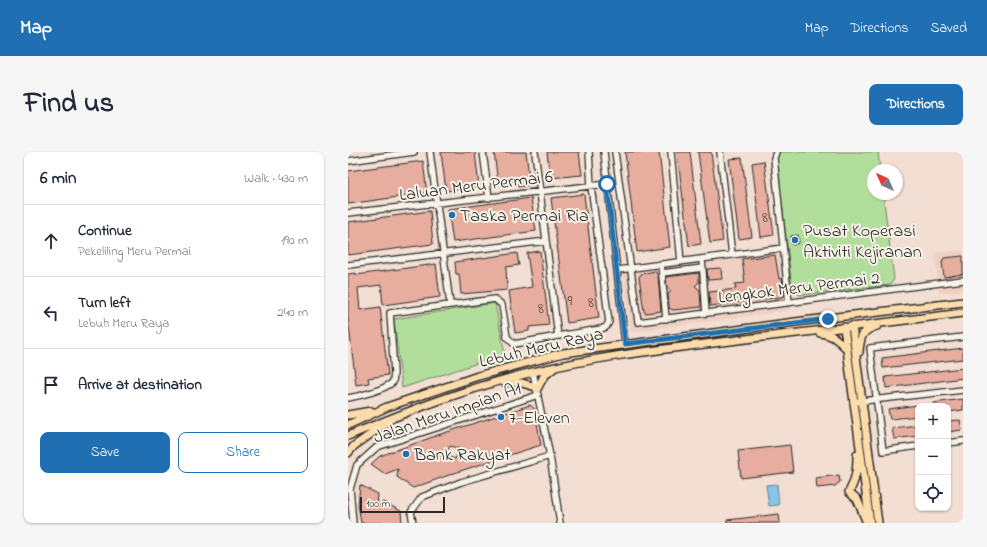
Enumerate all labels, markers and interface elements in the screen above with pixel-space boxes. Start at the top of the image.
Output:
text: Map [20,15,52,42]
text: Map [805,18,828,39]
text: Directions [850,18,908,39]
text: Saved [930,18,967,39]
text: Find us [24,84,114,125]
button: Directions [869,84,963,125]
north arrow [867,164,903,200]
street label: Laluan Meru Permai 6 [398,165,555,209]
text: 6 min [40,166,76,191]
text: Walk · 430 m [244,169,308,188]
route start [598,175,616,193]
place label: Taska Permai Ria [460,204,589,230]
house number: 8 [762,206,768,230]
marker: Taska Permai Ria [447,210,457,220]
place label: Pusat Koperasi Aktiviti Kejiranan [803,219,922,266]
text: Continue [78,220,132,242]
icon: ahead [40,230,62,252]
text: 190 m [281,231,308,250]
marker: Pusat Koperasi Aktiviti Kejiranan [790,235,800,245]
text: Pekeliling Meru Permai [78,242,191,261]
street label: Lengkok Meru Permai 2 [717,266,882,313]
house number: 9 [568,289,573,313]
house number: 8 [588,291,594,315]
text: Turn left [78,292,131,314]
house number: 8 [538,297,544,321]
icon: left [40,302,62,324]
text: 240 m [277,303,308,322]
route end [819,310,837,328]
text: Lebuh Meru Raya [78,314,169,333]
street label: Lebuh Meru Raya [477,322,606,376]
icon: arrive [40,374,62,396]
text: Arrive at destination [78,374,202,396]
street label: Jalan Meru Impian A1 [370,376,525,451]
map controls [915,403,951,511]
button: + [915,403,951,439]
place label: 7-Eleven [509,406,570,432]
marker: 7-Eleven [496,412,506,422]
button: Save [40,432,170,473]
button: Share [178,432,308,473]
button: − [915,439,951,475]
place label: Bank Rakyat [413,443,510,469]
marker: Bank Rakyat [401,449,411,459]
button: locate [915,475,951,511]
scale bar [360,495,445,514]
text: 100 m [366,496,390,512]

